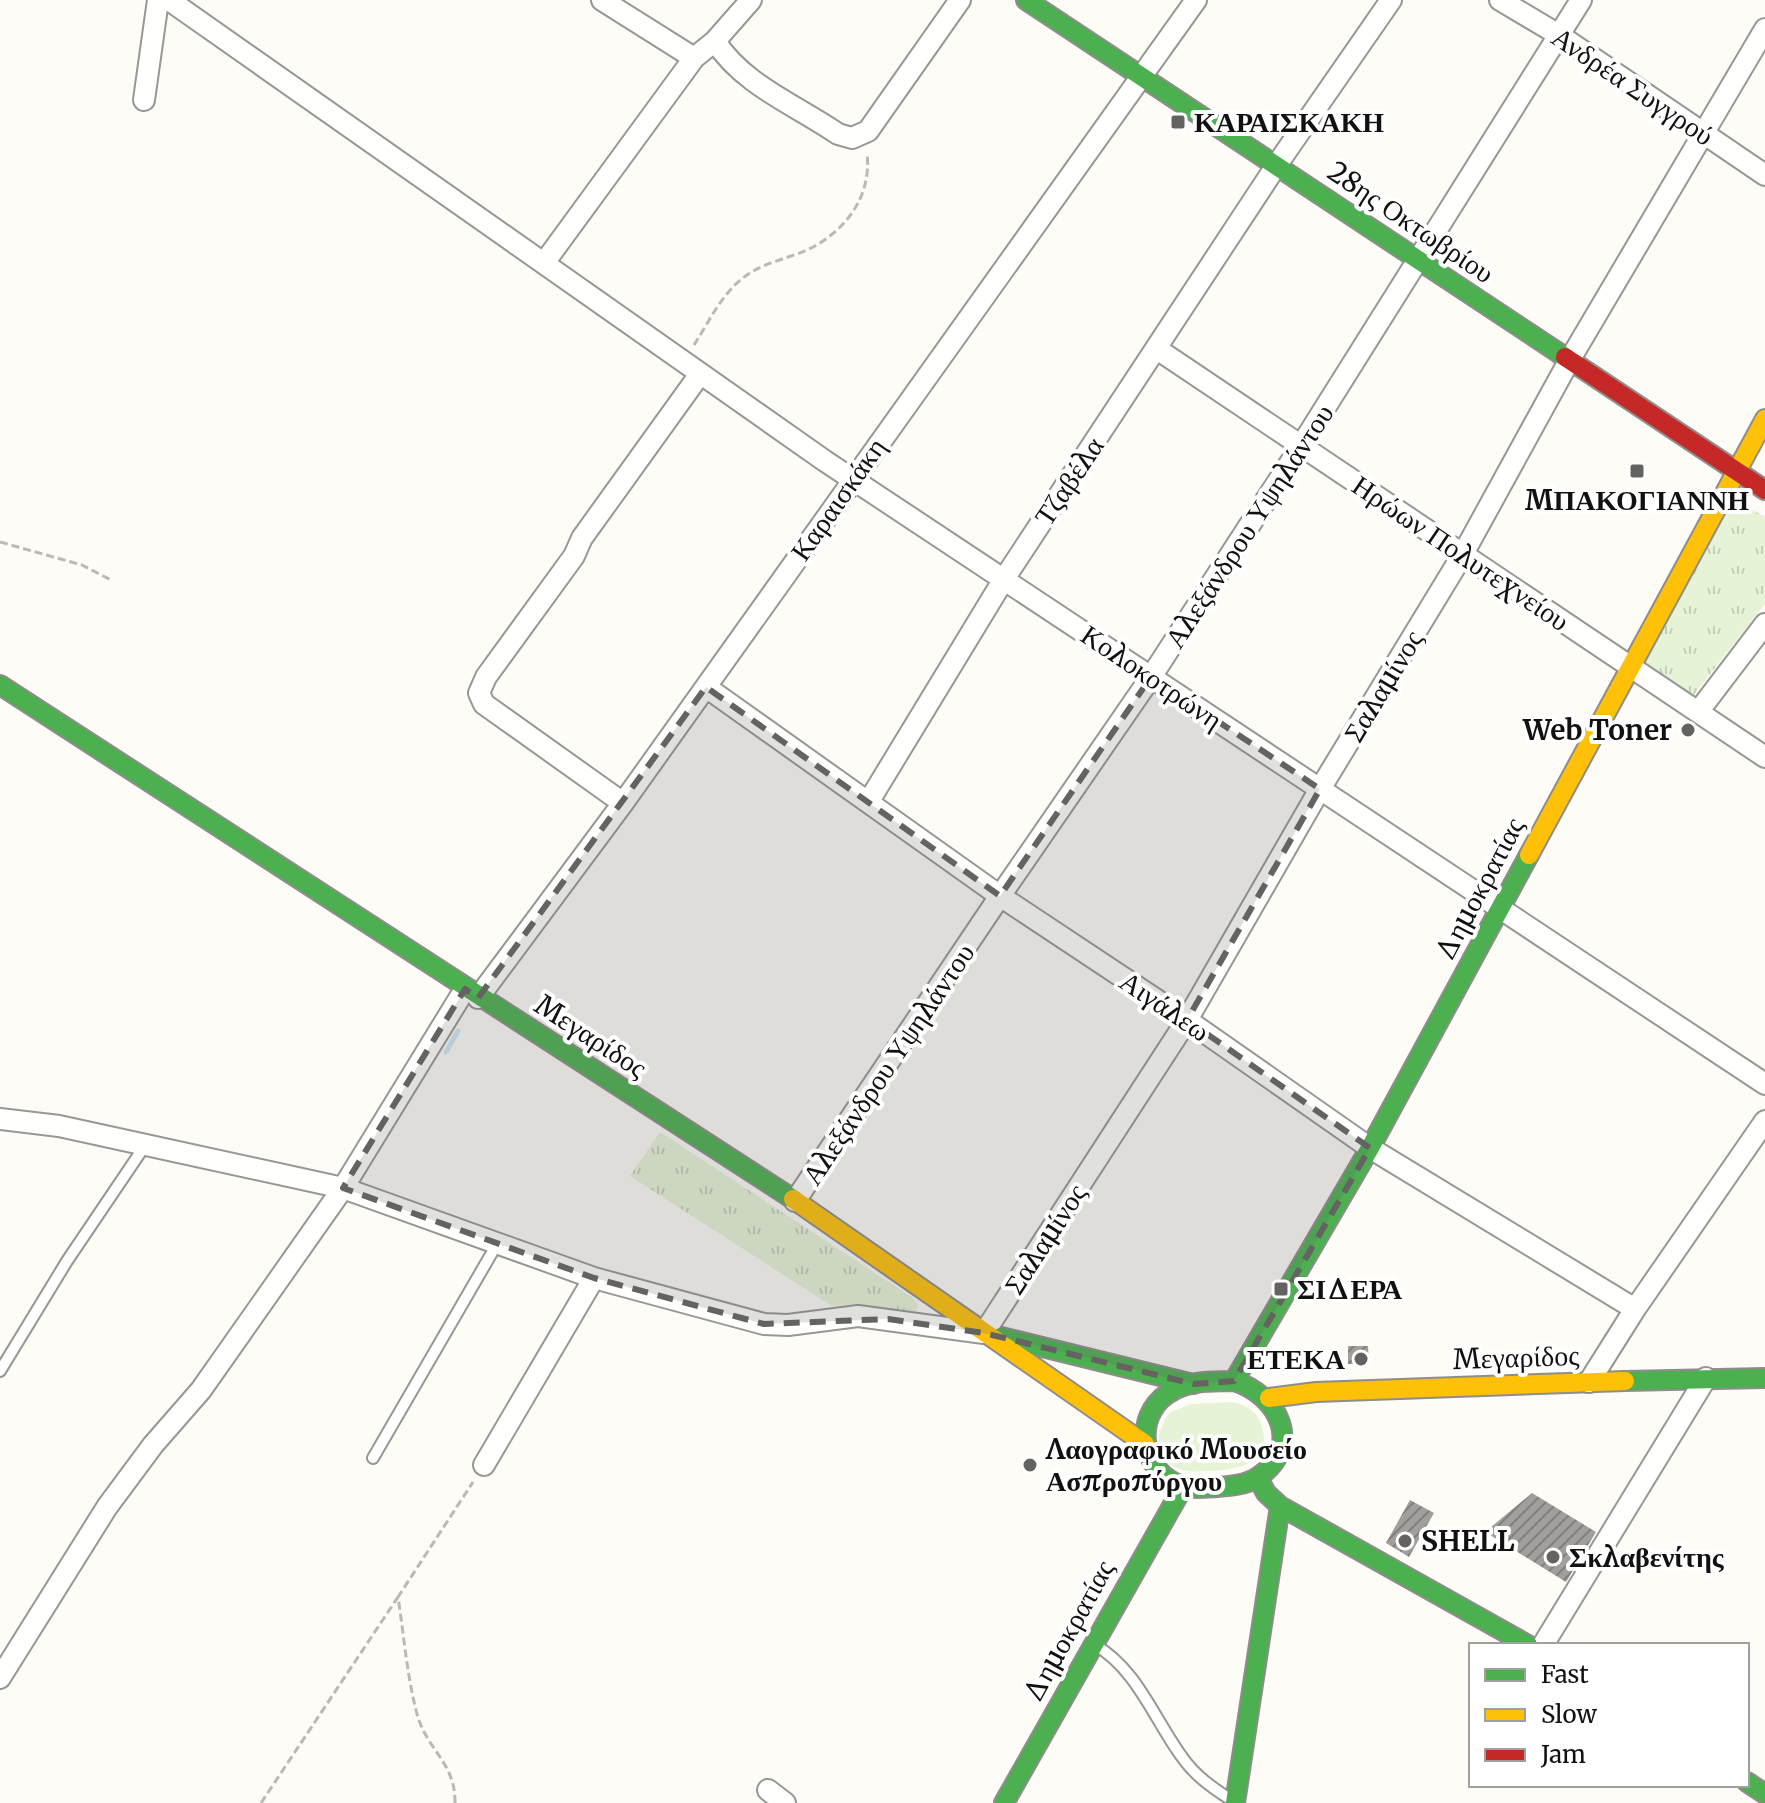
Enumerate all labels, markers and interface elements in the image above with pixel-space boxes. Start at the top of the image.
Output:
street label: Ανδρέα Συγγρού [1545,19,1721,153]
place label: ΚΑΡΑΙΣΚΑΚΗ [1194,104,1384,140]
marker: ΚΑΡΑΙΣΚΑΚΗ [1169,113,1187,131]
street label: 28ης Οκτωβρίου [1321,153,1501,291]
street label: Αλεξάνδρου Υψηλάντου [1157,397,1341,655]
street label: Τζαβέλα [1026,429,1112,532]
street label: Καραισκάκη [782,430,894,568]
marker: ΜΠΑΚΟΓΙΑΝΝΗ [1628,462,1646,480]
street label: Ηρώων Πολυτεχνείου [1346,467,1576,639]
place label: ΜΠΑΚΟΓΙΑΝΝΗ [1525,482,1749,518]
street label: Κολοκοτρώνη [1074,617,1230,737]
street label: Σαλαμίνος [1335,623,1431,749]
place label: Web Toner [1522,712,1672,748]
marker: Web Toner [1679,721,1697,739]
street label: Δημοκρατίας [1426,811,1532,967]
street label: Αλεξάνδρου Υψηλάντου [794,936,982,1192]
street label: Αιγάλεω [1113,963,1217,1049]
street label: Μεγαρίδος [528,987,654,1085]
street label: Σαλαμίνος [996,1177,1094,1301]
place label: ΣΙΔΕΡΑ [1297,1271,1403,1307]
marker: ΣΙΔΕΡΑ [1272,1280,1290,1298]
street label: Μεγαρίδος [1452,1337,1580,1377]
place label: ΕΤΕΚΑ [1247,1341,1346,1377]
marker: ΕΤΕΚΑ [1352,1350,1370,1368]
place label: Λαογραφικό Μουσείο Ασπροπύργου [1045,1431,1307,1499]
marker: Λαογραφικό Μουσείο Ασπροπύργου [1021,1456,1039,1474]
place label: SHELL [1421,1523,1515,1559]
marker: SHELL [1396,1532,1414,1550]
place label: Σκλαβενίτης [1569,1539,1725,1575]
marker: Σκλαβενίτης [1544,1548,1562,1566]
street label: Δημοκρατίας [1014,1554,1122,1708]
legend [1469,1643,1749,1787]
text: Fast [1541,1659,1589,1690]
text: Slow [1541,1699,1597,1730]
text: Jam [1540,1739,1586,1770]

